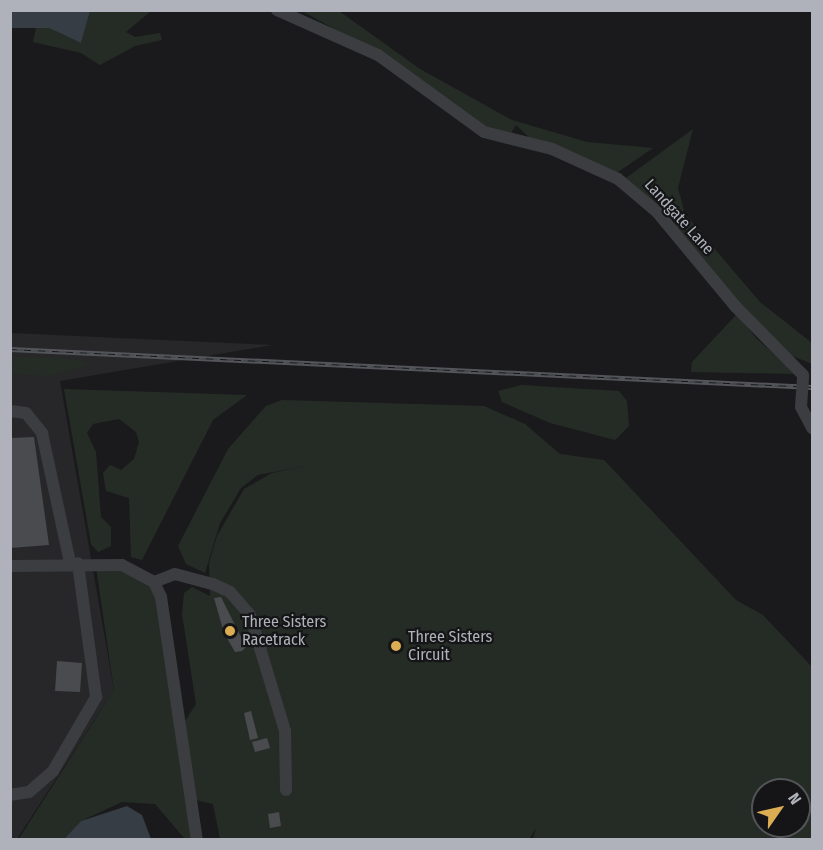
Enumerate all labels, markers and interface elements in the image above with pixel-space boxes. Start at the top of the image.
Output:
street label: Landgate Lane [640,175,718,259]
place label: Three Sisters Racetrack [242,612,326,650]
marker: Three Sisters Racetrack [223,624,237,638]
place label: Three Sisters Circuit [408,627,492,665]
marker: Three Sisters Circuit [389,639,403,653]
north arrow [751,778,811,838]
text: N [784,789,805,808]

